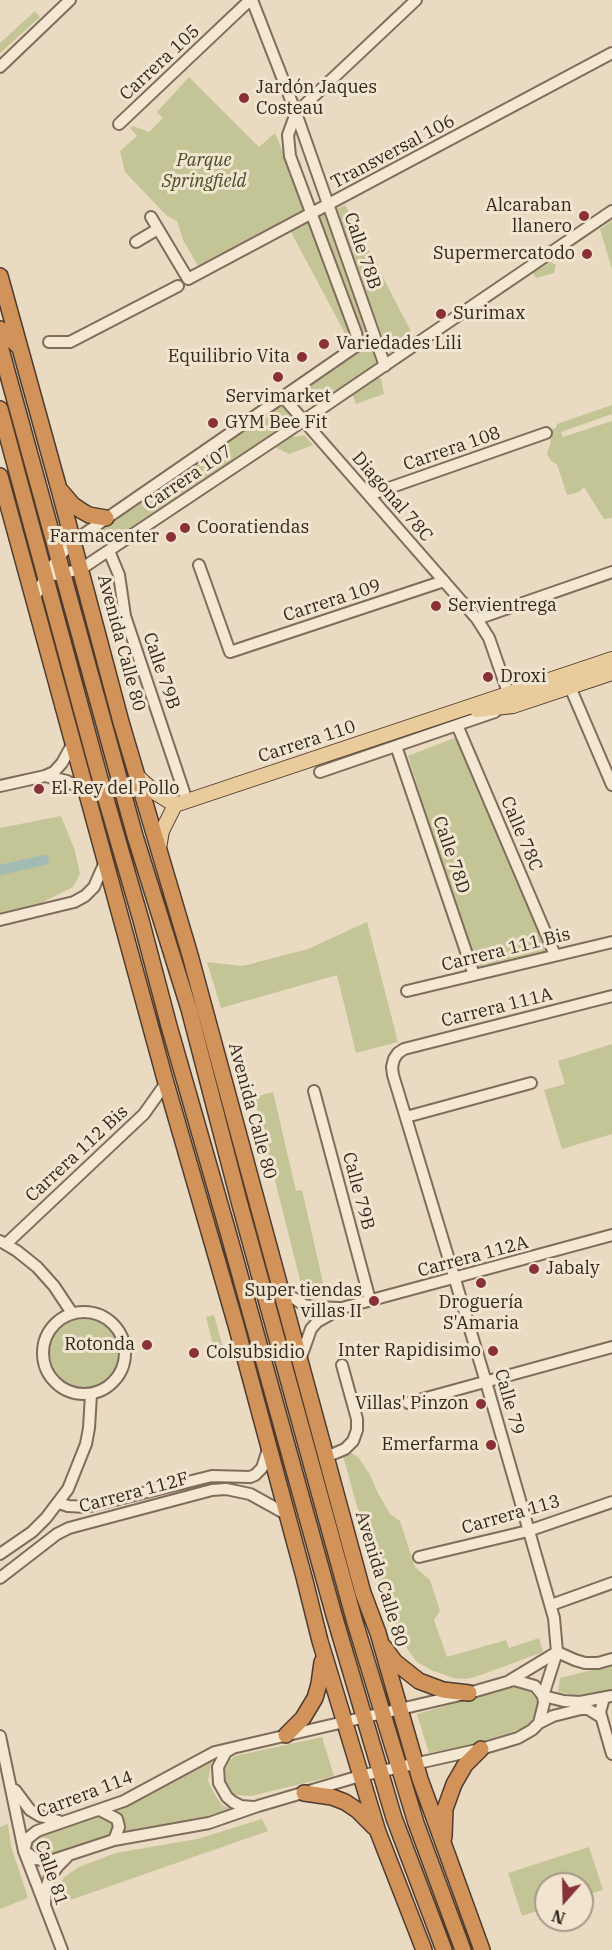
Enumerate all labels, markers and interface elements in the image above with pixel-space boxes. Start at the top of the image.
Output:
street label: Carrera 105 [116,21,204,105]
place label: Jardón Jaques Costeau [256,77,377,119]
marker: Jardón Jaques Costeau [237,91,251,105]
street label: Transversal 106 [327,110,459,194]
park label: Parque Springfield [162,150,246,192]
place label: Alcaraban llanero [485,195,572,238]
marker: Alcaraban llanero [577,209,591,223]
street label: Calle 78B [339,210,385,292]
place label: Supermercatodo [433,243,575,265]
marker: Supermercatodo [580,247,594,261]
place label: Surimax [453,303,525,325]
marker: Surimax [434,307,448,321]
place label: Variedades Lili [336,333,462,355]
marker: Variedades Lili [317,337,331,351]
place label: Equilibrio Vita [168,346,290,368]
marker: Equilibrio Vita [295,350,309,364]
marker: Servimarket [271,370,285,384]
place label: Servimarket [225,386,331,408]
place label: GYM Bee Fit [225,412,327,434]
marker: GYM Bee Fit [206,416,220,430]
street label: Carrera 108 [401,422,503,476]
street label: Carrera 107 [140,441,236,515]
street label: Diagonal 78C [347,448,437,546]
place label: Cooratiendas [197,517,309,539]
marker: Cooratiendas [178,521,192,535]
place label: Farmacenter [49,526,159,548]
marker: Farmacenter [164,530,178,544]
street label: Avenida Calle 80 [92,572,150,714]
street label: Carrera 109 [280,575,384,627]
place label: Servientrega [448,595,557,617]
marker: Servientrega [429,599,443,613]
street label: Calle 79B [138,630,184,712]
place label: Droxi [500,666,546,688]
marker: Droxi [481,670,495,684]
street label: Carrera 110 [255,716,359,768]
place label: El Rey del Pollo [51,778,179,800]
marker: El Rey del Pollo [32,782,46,796]
street label: Calle 78C [496,793,546,875]
street label: Calle 78D [428,814,474,896]
street label: Carrera 111 Bis [439,924,573,976]
street label: Carrera 111A [439,984,555,1032]
street label: Avenida Calle 80 [223,1040,281,1182]
street label: Carrera 112 Bis [21,1101,133,1207]
street label: Calle 79B [337,1150,379,1232]
street label: Carrera 112A [415,1232,531,1282]
place label: Jabaly [546,1258,600,1280]
marker: Jabaly [527,1262,541,1276]
marker: Droguería S'Amaria [474,1276,488,1290]
place label: Super tiendas villas II [245,1280,362,1322]
place label: Droguería S'Amaria [439,1292,523,1334]
marker: Super tiendas villas II [367,1294,381,1308]
place label: Rotonda [64,1334,135,1356]
marker: Rotonda [140,1338,154,1352]
place label: Inter Rapidisimo [338,1340,481,1362]
place label: Colsubsidio [206,1342,305,1364]
marker: Inter Rapidisimo [486,1344,500,1358]
marker: Colsubsidio [187,1346,201,1360]
street label: Calle 79 [489,1367,529,1437]
place label: Villas' Pinzon [355,1393,469,1415]
marker: Villas' Pinzon [474,1397,488,1411]
place label: Emerfarma [381,1434,479,1456]
marker: Emerfarma [484,1438,498,1452]
street label: Carrera 112F [77,1468,191,1518]
street label: Carrera 113 [459,1491,563,1539]
street label: Avenida Calle 80 [350,1509,412,1649]
street label: Carrera 114 [34,1767,136,1823]
street label: Calle 81 [30,1838,72,1908]
north arrow [534,1872,594,1932]
text: N [549,1905,568,1929]

